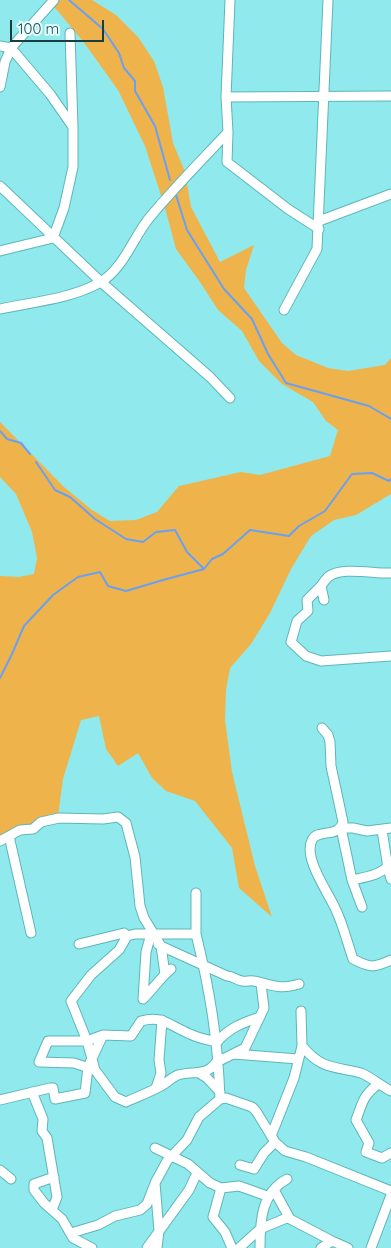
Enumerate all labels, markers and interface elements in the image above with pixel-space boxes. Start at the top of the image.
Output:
scale bar [12,10,106,42]
text: 100 m [18,19,59,38]

